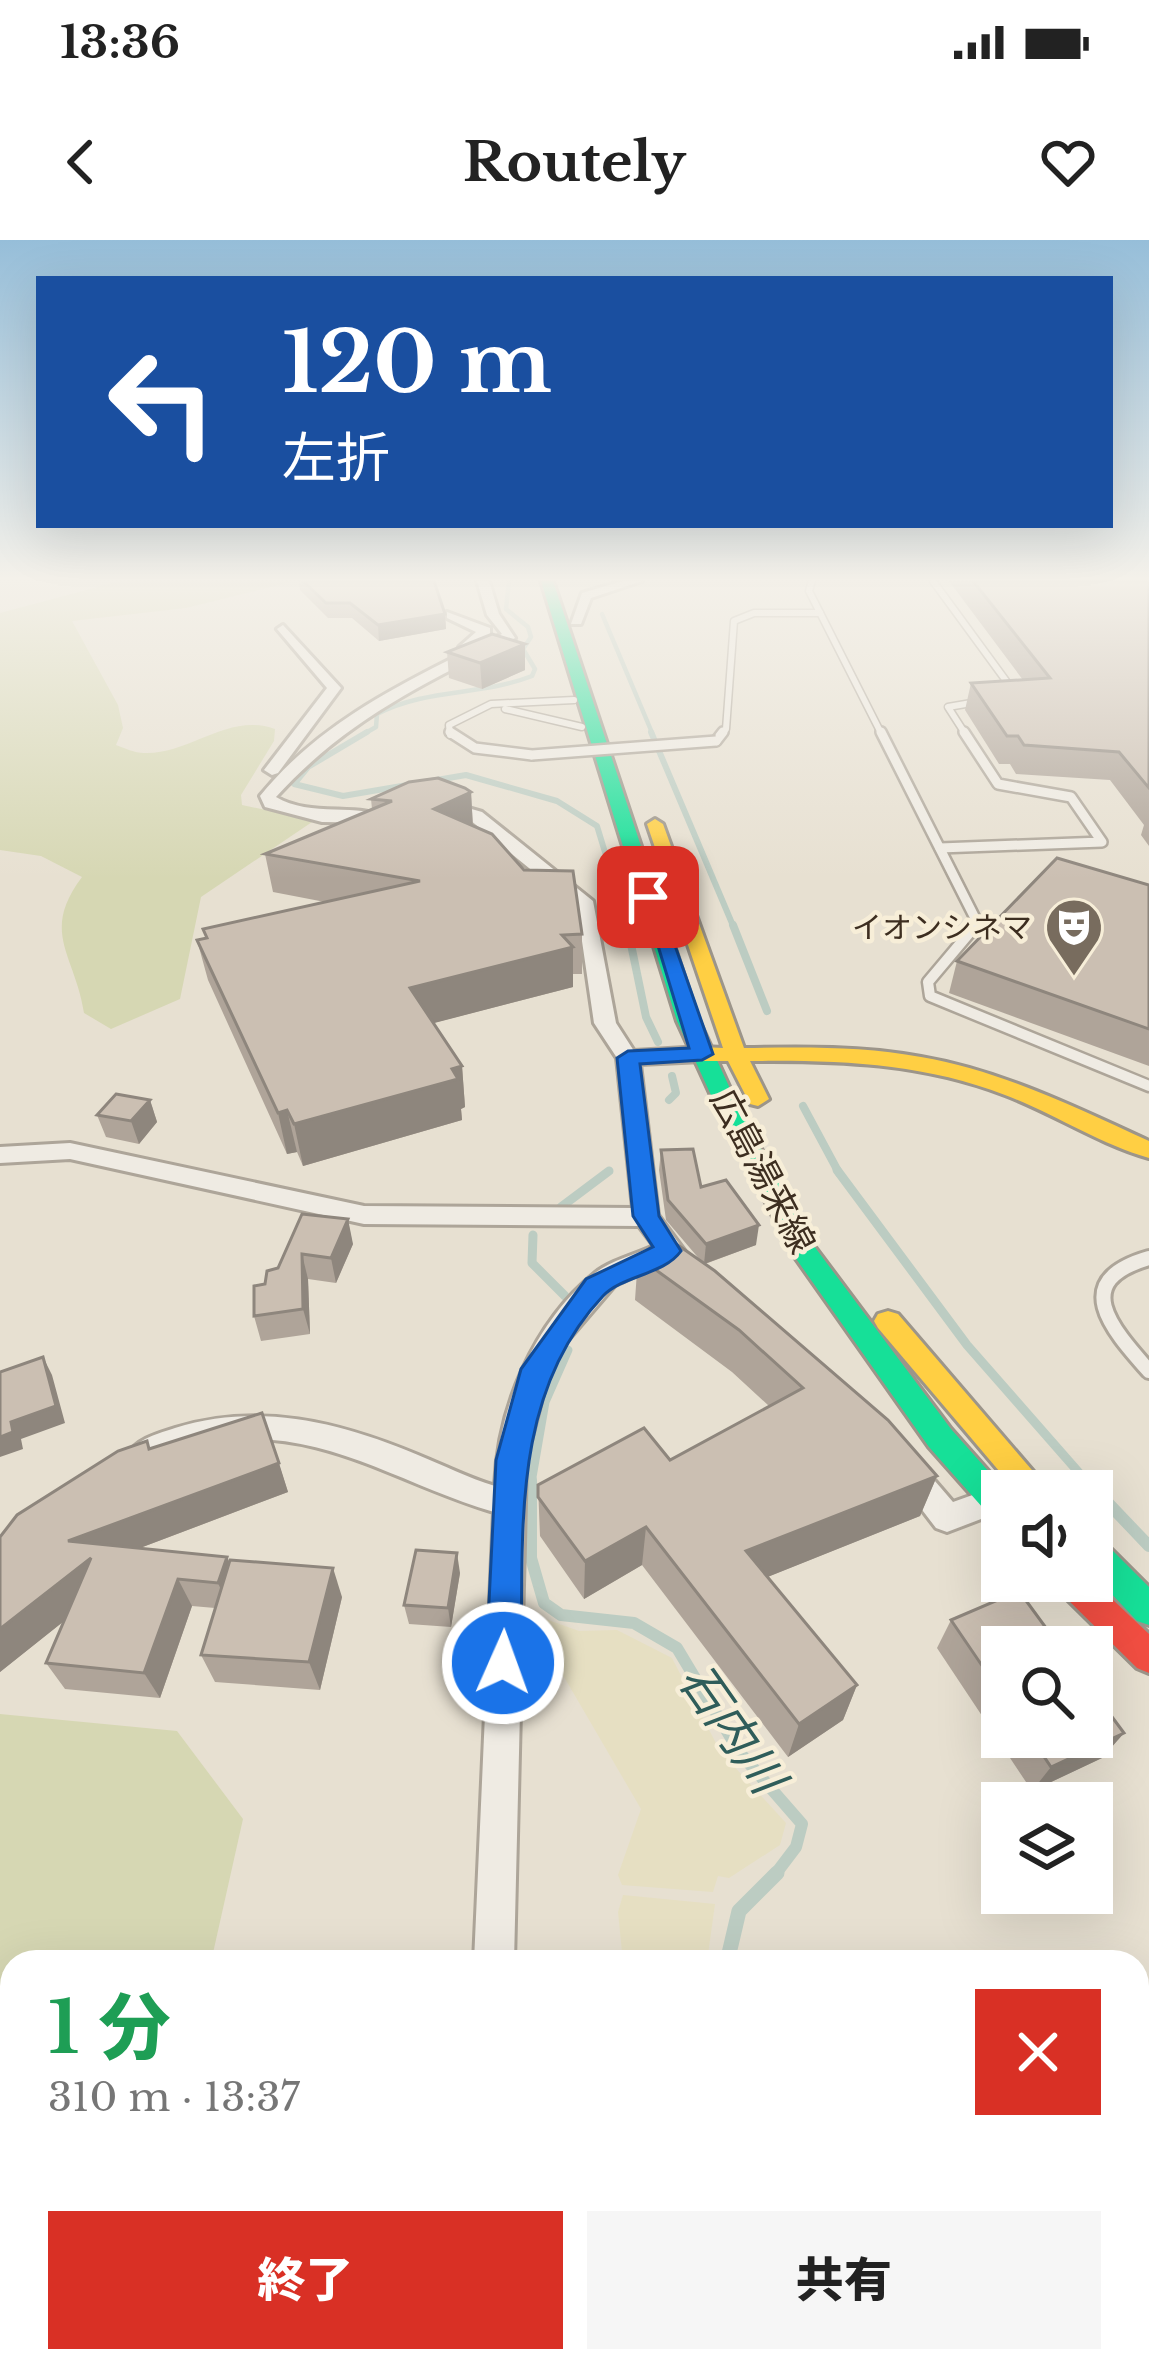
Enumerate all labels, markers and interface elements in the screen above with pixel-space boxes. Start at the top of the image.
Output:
text: 13:36 [60,14,180,70]
icon: back [48,129,114,195]
text: Routely [463,129,686,196]
icon: heart [1035,129,1101,195]
text: 120 m [282,311,552,415]
icon: left [84,324,240,480]
text: 左折 [282,425,390,492]
pin [597,846,699,948]
icon: arrive [615,864,681,930]
theatre icon: イオンシネマ [1043,896,1105,978]
place label: イオンシネマ [852,909,1032,946]
street label: 広島湯来線 [701,1081,825,1261]
map controls [981,1470,1113,1914]
button: sound [981,1470,1113,1602]
position arrow [440,1600,566,1726]
button: search [981,1626,1113,1758]
water label: 石内川 [666,1652,801,1808]
button: layers [981,1782,1113,1914]
text: 1 分 [48,1983,171,2072]
button: close [975,1989,1101,2115]
text: 310 m · 13:37 [48,2073,300,2122]
button: 終了 [48,2211,563,2349]
button: 共有 [587,2211,1101,2349]

